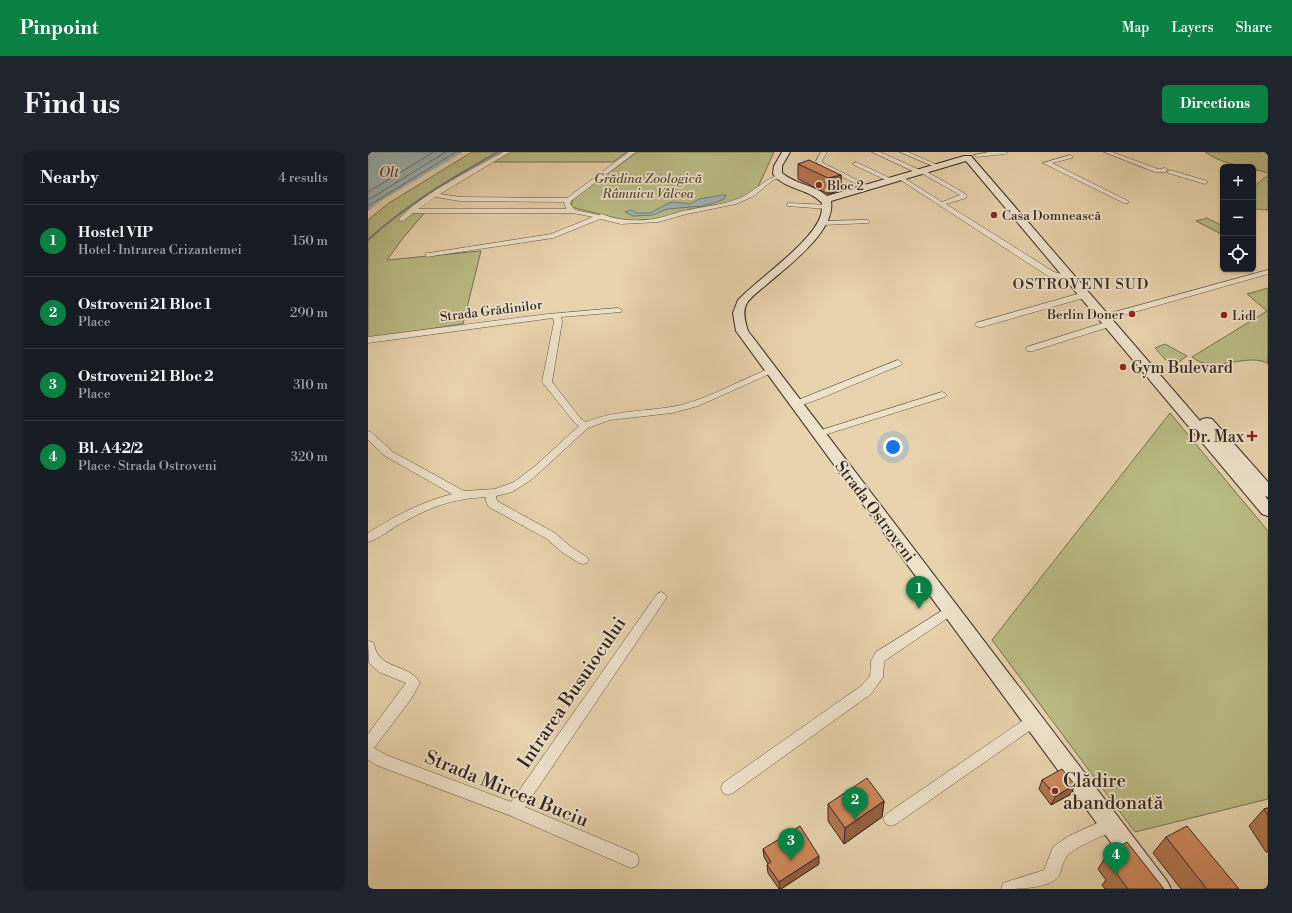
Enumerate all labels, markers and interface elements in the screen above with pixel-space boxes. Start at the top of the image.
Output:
text: Pinpoint [20,16,99,40]
text: Map [1122,19,1149,37]
text: Layers [1171,19,1214,37]
text: Share [1236,19,1272,37]
button: Directions [1162,85,1268,123]
text: Find us [24,87,120,122]
water label: Olt [379,164,399,182]
map controls [1220,164,1256,272]
button: + [1220,164,1256,200]
text: Nearby [40,167,99,189]
text: 4 results [278,170,328,186]
park label: Grădina Zoologică Râmnicu Vâlcea [594,171,703,202]
place label: Bloc 2 [826,178,864,194]
marker: Bloc 2 [814,180,824,190]
button: − [1220,200,1256,236]
place label: Casa Domnească [1002,208,1101,224]
marker: Casa Domnească [989,210,999,220]
text: Hostel VIP [78,223,153,242]
text: 1 [50,233,56,249]
text: 150 m [293,233,328,249]
button: locate [1220,236,1256,272]
text: Hotel · Intrarea Crizantemei [78,242,242,258]
district label: OSTROVENI SUD [1012,275,1150,294]
text: Ostroveni 21 Bloc 1 [78,295,212,314]
street label: Strada Grădinilor [439,297,544,325]
text: 2 [49,305,57,321]
text: 290 m [290,305,328,321]
place label: Berlin Doner [1046,307,1124,323]
place label: Lidl [1232,308,1256,324]
marker: Berlin Doner [1127,309,1137,319]
marker: Lidl [1219,310,1229,320]
text: Place [78,314,110,330]
place label: Gym Bulevard [1131,358,1233,378]
marker: Gym Bulevard [1118,362,1128,372]
text: Ostroveni 21 Bloc 2 [78,367,214,386]
text: 3 [49,377,57,393]
text: 310 m [293,377,328,393]
text: Place [78,386,110,402]
place label: Dr. Max [1188,427,1245,447]
marker: Dr. Max [1247,431,1257,441]
your location [883,437,903,457]
text: Bl. A42/2 [78,439,143,458]
text: 4 [49,449,57,465]
text: 320 m [291,449,328,465]
street label: Strada Ostroveni [831,457,920,566]
text: Place · Strada Ostroveni [78,458,217,474]
pin: 1 [906,576,932,609]
street label: Intrarea Busuiocului [512,612,631,773]
street label: Strada Mircea Buciu [421,745,592,833]
place label: Clădire abandonată [1063,769,1164,815]
marker: Clădire abandonată [1050,786,1060,796]
pin: 2 [842,787,868,820]
pin: 3 [778,828,804,861]
pin: 4 [1103,842,1129,875]

